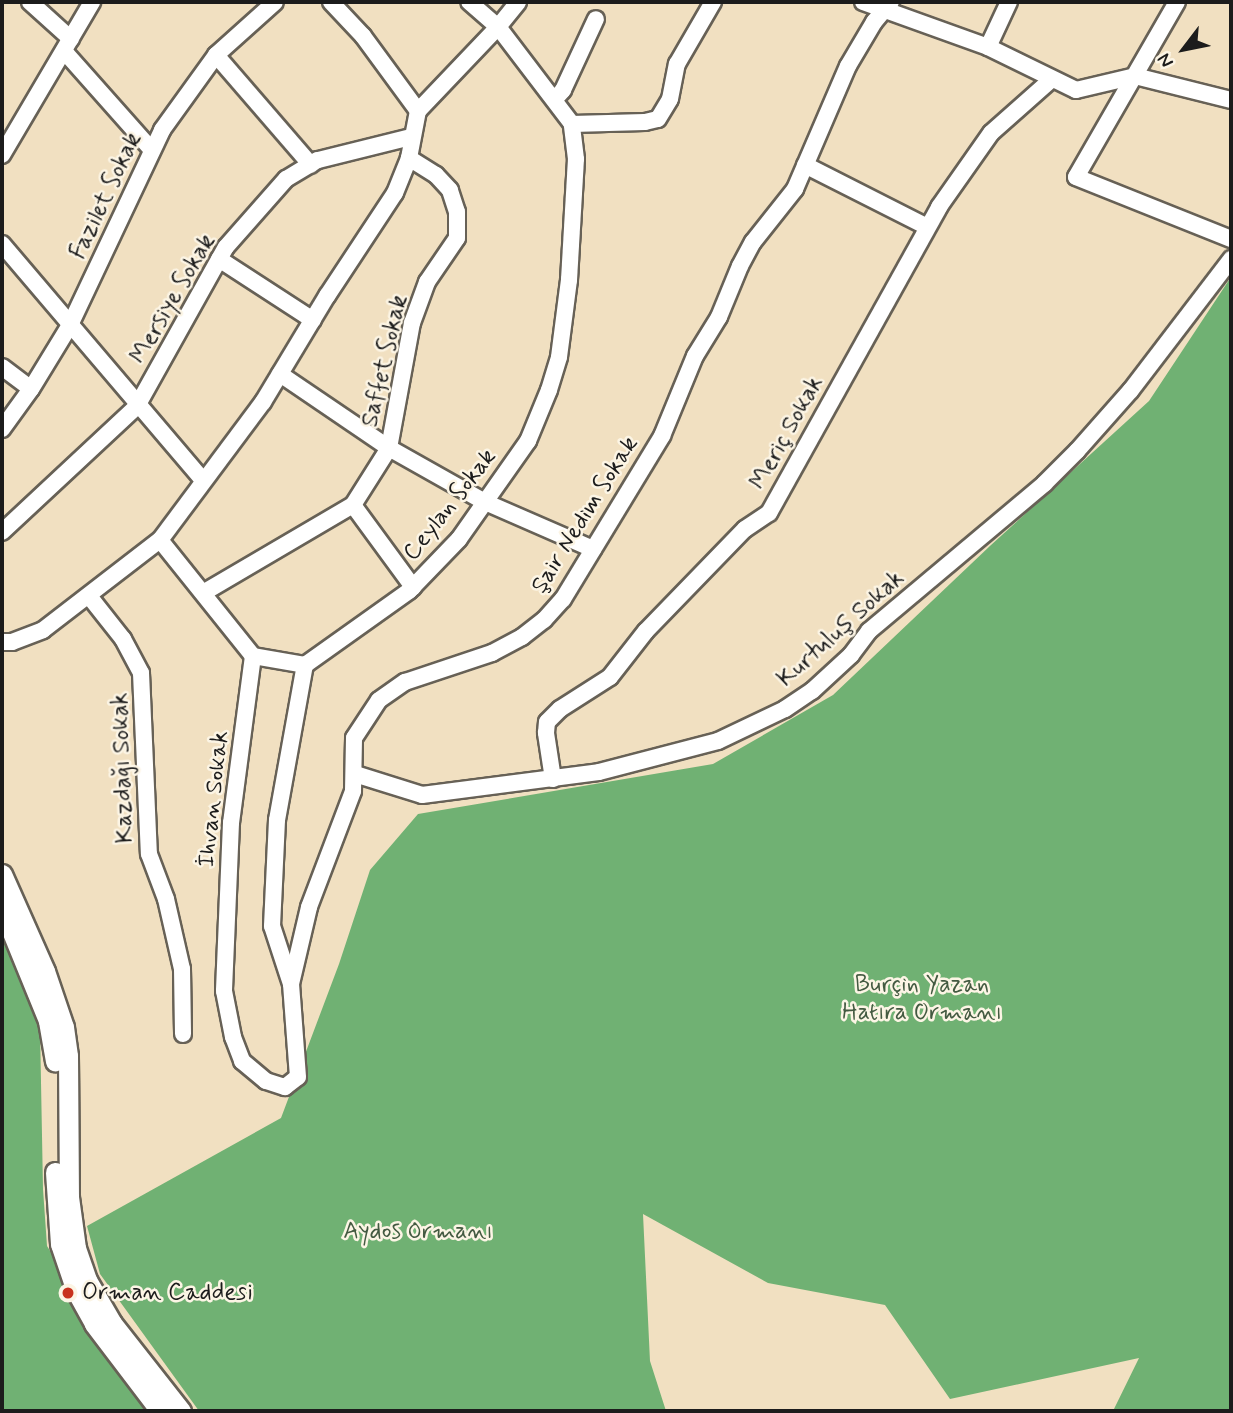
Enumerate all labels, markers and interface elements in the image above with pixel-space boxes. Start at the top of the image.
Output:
north arrow [1149,14,1219,84]
text: N [1152,48,1180,72]
street label: Fazilet Sokak [64,127,148,265]
street label: Mersiye Sokak [124,228,222,370]
street label: Saffet Sokak [355,291,415,431]
street label: Meriç Sokak [744,371,830,495]
street label: Şair Nedim Sokak [523,428,647,602]
street label: Ceylan Sokak [397,442,503,568]
street label: Kurtuluş Sokak [772,564,910,694]
street label: Kazdağı Sokak [106,692,140,844]
street label: İhvan Sokak [193,731,235,867]
park label: Burçin Yazan Hatıra Ormanı [843,971,1001,1027]
park label: Aydos Ormanı [343,1218,493,1246]
place label: Orman Caddesi [82,1279,250,1307]
marker: Orman Caddesi [60,1285,76,1301]

